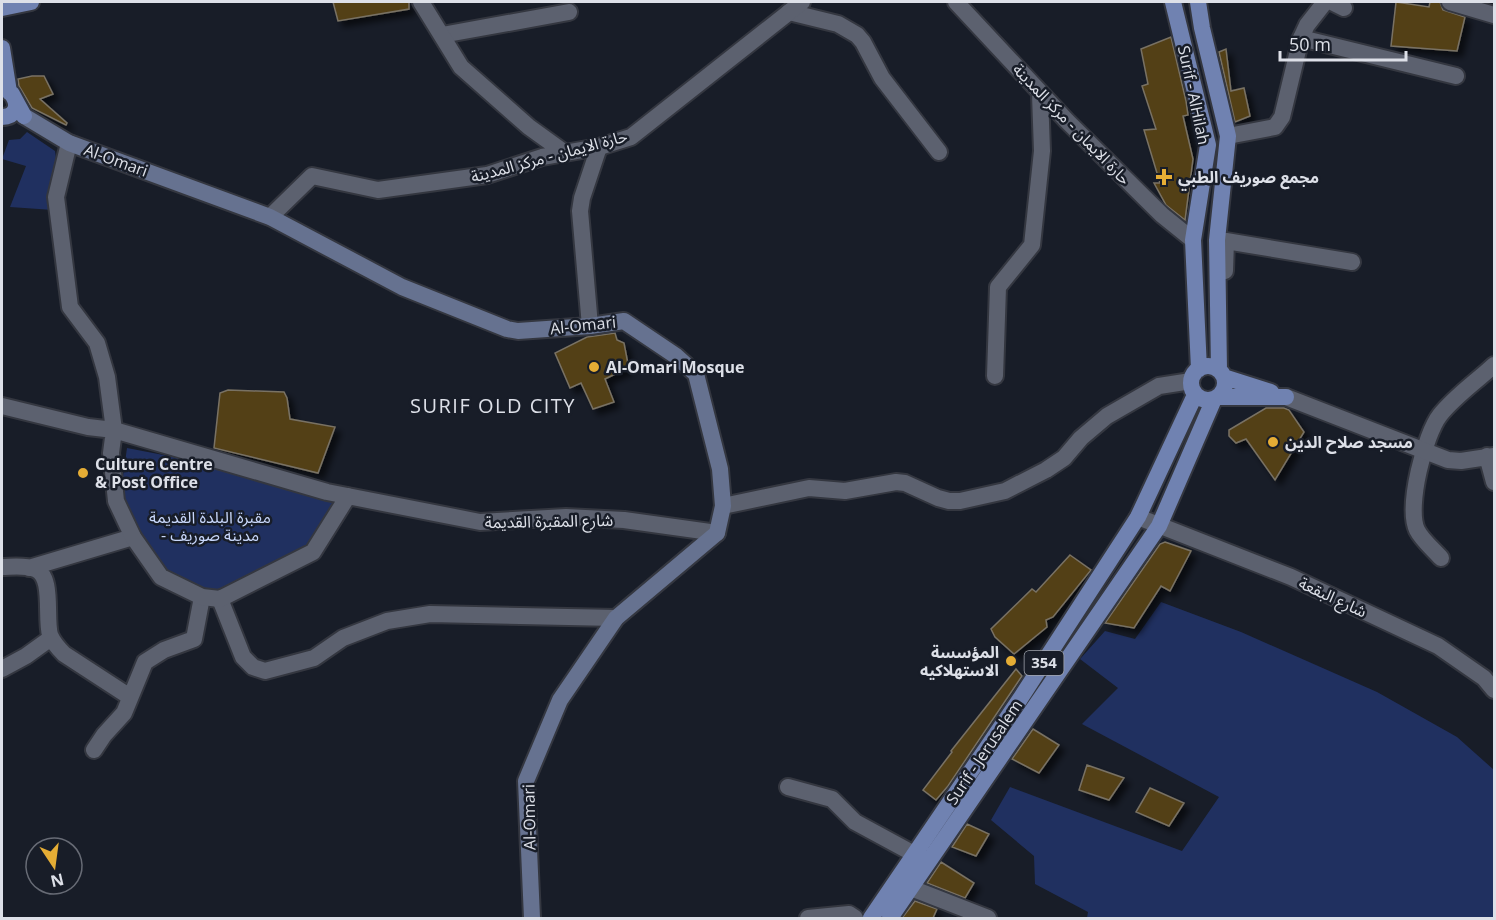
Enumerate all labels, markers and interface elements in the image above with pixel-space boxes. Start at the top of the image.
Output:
scale bar [1280,24,1406,62]
text: 50 m [1289,32,1331,56]
street label: Surif - AlHilah [1173,43,1215,147]
street label: حارة الايمان - مركز المدينة [1008,58,1136,190]
street label: حارة الايمان - مركز المدينة [468,125,630,187]
street label: Al-Omari [81,138,151,182]
place label: مجمع صوريف الطبي [1178,166,1319,191]
marker: مجمع صوريف الطبي [1155,168,1173,186]
street label: Al-Omari [549,311,617,339]
place label: Al-Omari Mosque [606,356,745,378]
marker: Al-Omari Mosque [587,360,601,374]
district label: SURIF OLD CITY [410,392,576,419]
place label: مسجد صلاح الدين [1285,431,1413,454]
marker: مسجد صلاح الدين [1266,435,1280,449]
place label: Culture Centre & Post Office [95,453,213,493]
marker: Culture Centre & Post Office [76,466,90,480]
park label: مقبرة البلدة القديمة - مدينة صوريف [149,506,271,546]
street label: شارع المقبرة القديمة [485,509,613,535]
street label: شارع البقعة [1294,572,1371,624]
place label: المؤسسة الاستهلاكيه [920,641,999,681]
road number: 354 [1024,651,1064,675]
marker: المؤسسة الاستهلاكيه [1004,654,1018,668]
street label: Surif - Jerusalem [941,695,1027,809]
street label: Al-Omari [517,784,541,850]
north arrow [24,836,84,896]
text: N [49,868,66,893]

